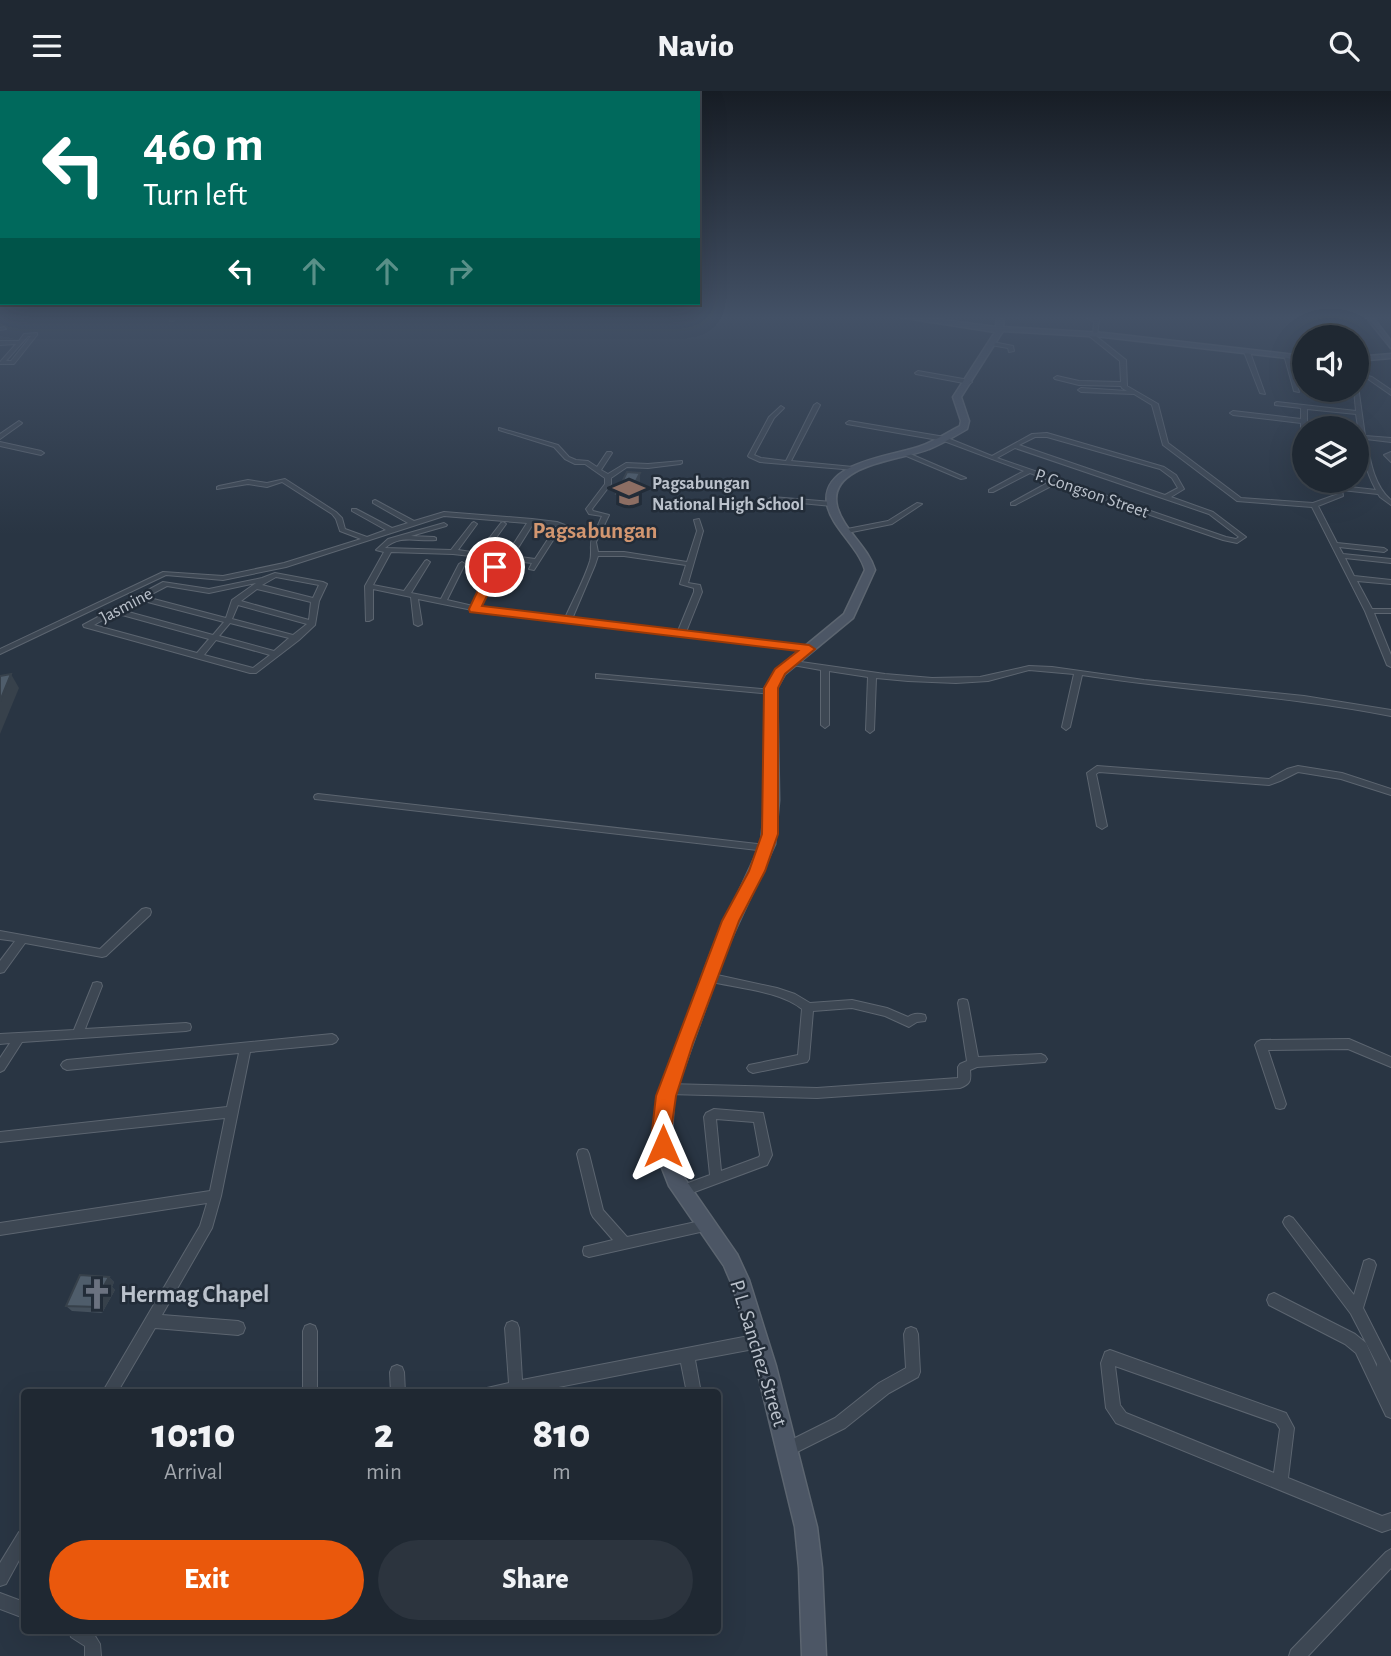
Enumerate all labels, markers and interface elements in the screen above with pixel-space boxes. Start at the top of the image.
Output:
icon: menu [28,27,66,65]
icon: search [1325,27,1363,65]
text: Navio [657,30,734,62]
icon: left [28,119,119,210]
text: 460 m [143,121,264,170]
text: Turn left [143,179,247,211]
icon: left [222,252,260,290]
icon: ahead [295,252,333,290]
icon: ahead [368,252,406,290]
icon: right [441,252,479,290]
map controls [1292,325,1369,493]
button: sound [1292,325,1369,402]
button: layers [1292,416,1369,493]
street label: P. Congson Street [1033,466,1151,522]
place label: Pagsabungan National High School [652,475,804,514]
school or university icon: Pagsabungan National High School [612,476,646,510]
district label: Pagsabungan [532,520,658,543]
pin [465,537,525,597]
icon: arrive [476,548,514,586]
street label: Jasmine [97,585,156,627]
position arrow [626,1109,700,1183]
church icon: Hermag Chapel [80,1277,114,1311]
street label: P. L. Sanchez Street [726,1277,791,1429]
place label: Hermag Chapel [120,1283,269,1307]
text: 10:10 [151,1413,235,1455]
text: 2 [374,1413,394,1455]
text: 810 [532,1413,591,1455]
text: Arrival [164,1461,223,1484]
text: min [366,1461,402,1484]
text: m [552,1461,571,1484]
button: Exit [49,1540,364,1620]
button: Share [378,1540,693,1620]

